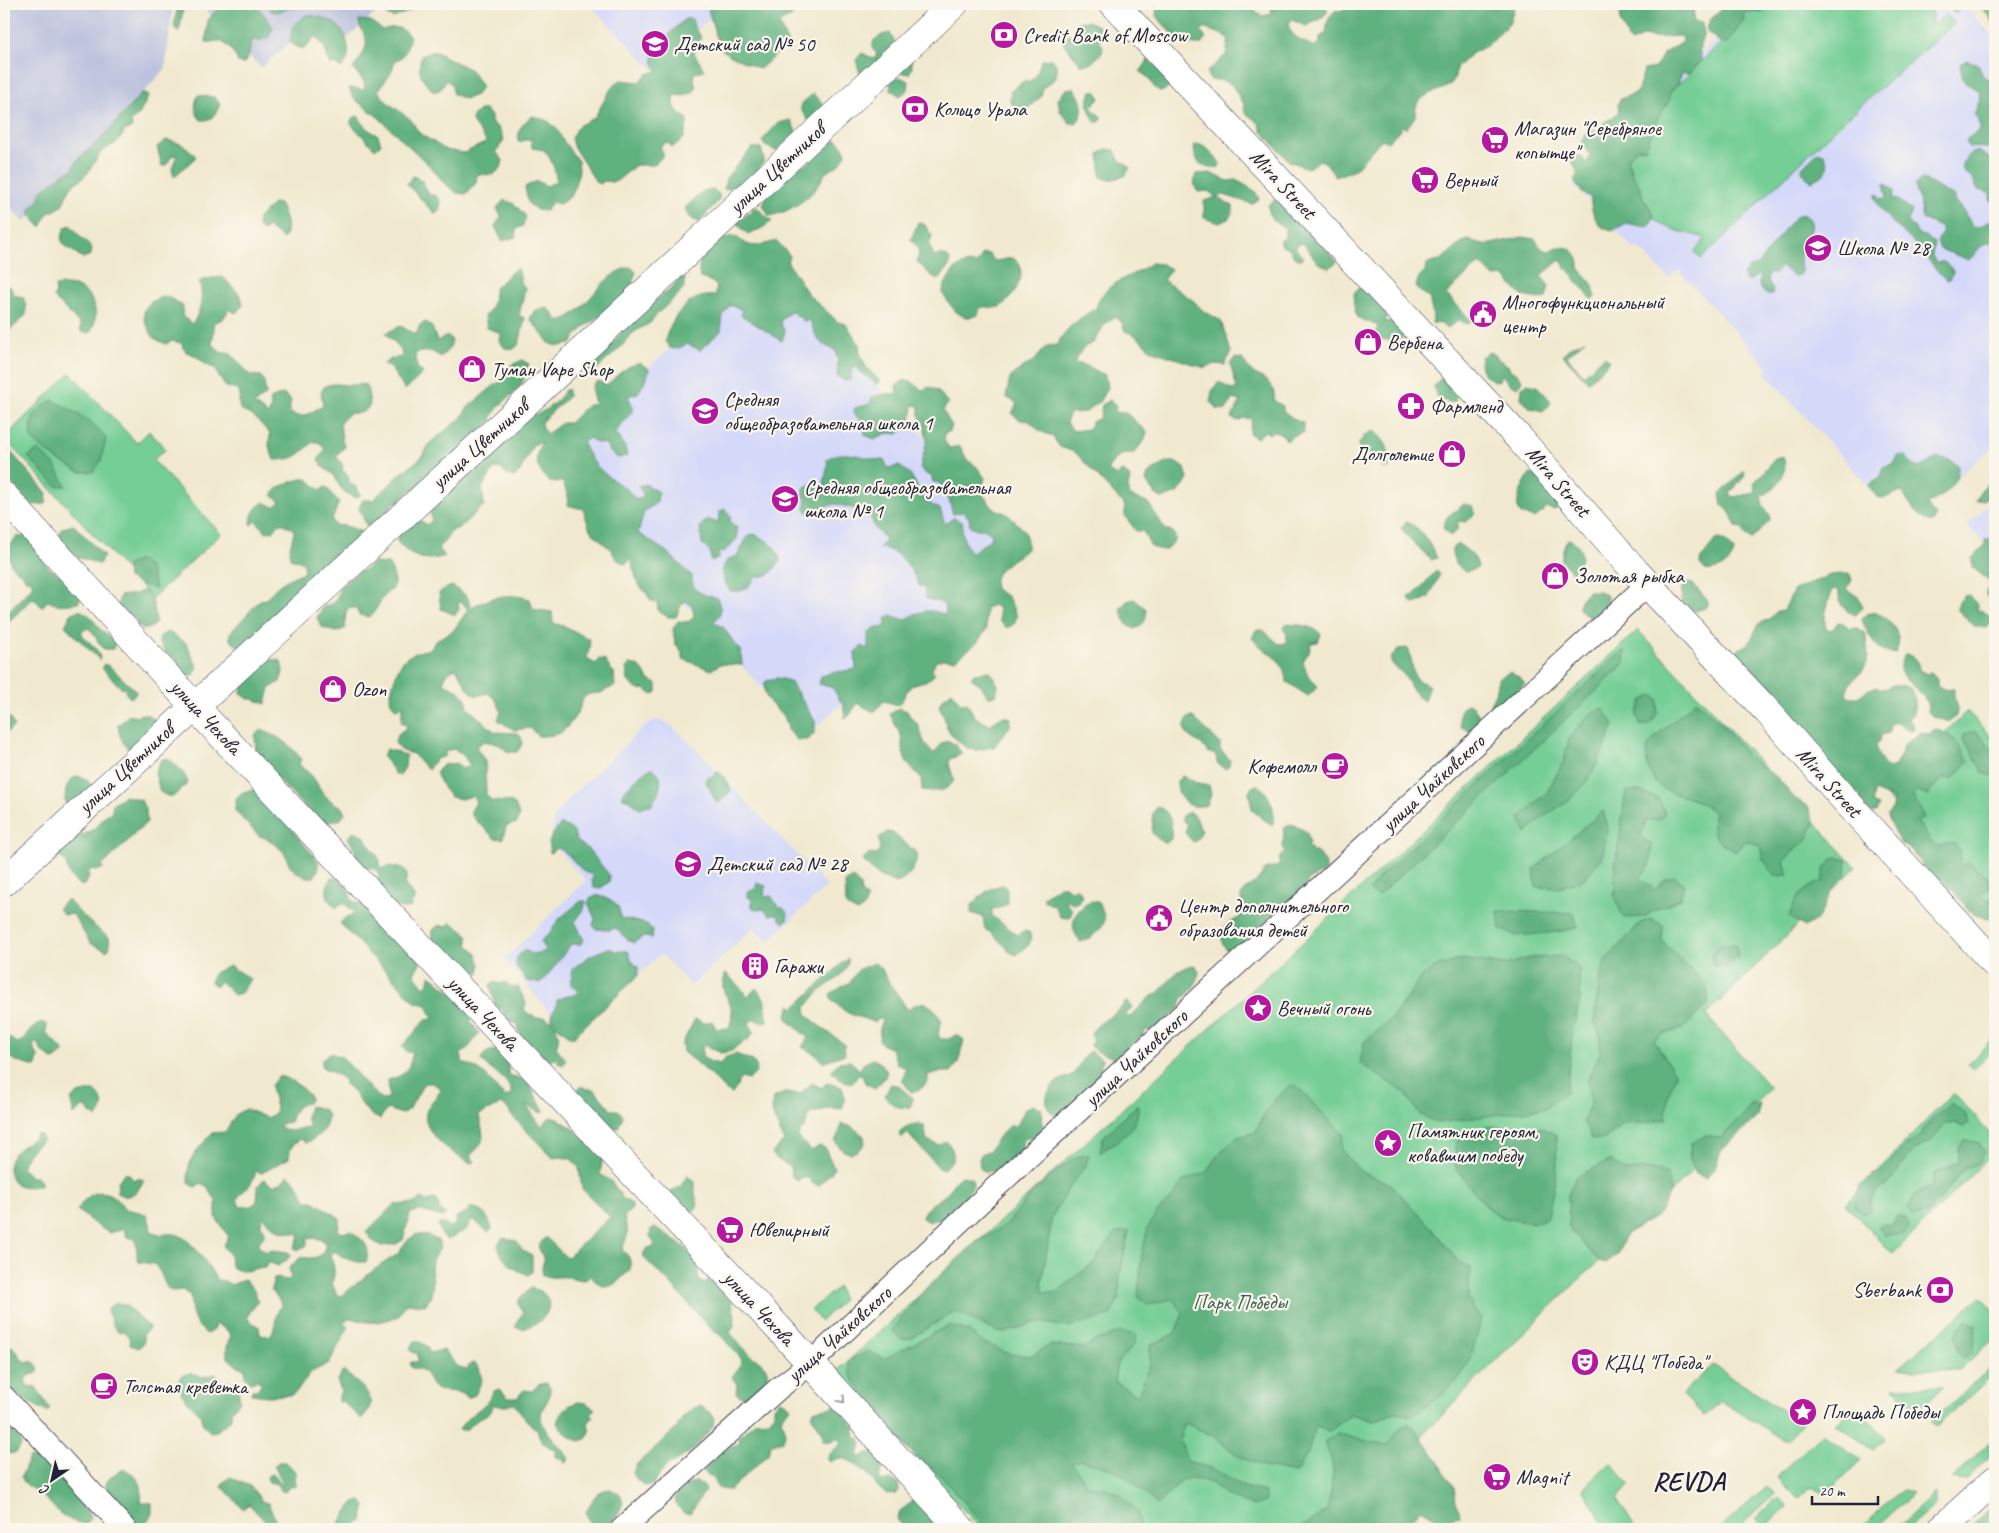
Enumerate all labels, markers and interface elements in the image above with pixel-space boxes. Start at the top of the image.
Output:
bank icon: Credit Bank of Moscow [989,20,1019,50]
place label: Credit Bank of Moscow [1023,22,1189,48]
school or university icon: Детский сад № 50 [640,29,670,59]
place label: Детский сад № 50 [674,31,816,57]
bank icon: Кольцо Урала [900,94,930,124]
place label: Кольцо Урала [934,96,1028,122]
street label: улица Цветников [722,114,834,221]
place label: Магазин "Серебряное копытце" [1514,115,1662,165]
supermarket icon: Магазин "Серебряное копытце" [1480,125,1510,155]
street label: Mira Street [1244,144,1323,226]
supermarket icon: Верный [1410,165,1440,195]
place label: Верный [1444,167,1499,193]
school or university icon: Школа № 28 [1803,233,1833,263]
place label: Школа № 28 [1837,235,1932,261]
place label: Многофункциональный центр [1502,289,1665,339]
public building icon: Многофункциональный центр [1468,299,1498,329]
shop icon: Вербена [1353,327,1383,357]
place label: Вербена [1387,329,1445,355]
shop icon: Туман Vape Shop [457,354,487,384]
place label: Туман Vape Shop [491,356,615,382]
place label: Средняя общеобразовательная школа 1 [724,386,934,436]
street label: улица Цветников [424,390,538,496]
pharmacy icon: Фармленд [1396,391,1426,421]
place label: Фармленд [1430,393,1504,419]
school or university icon: Средняя общеобразовательная школа 1 [690,396,720,426]
shop icon: Долголетие [1437,439,1467,469]
street label: Mira Street [1520,440,1597,523]
place label: Долголетие [1352,441,1434,467]
place label: Средняя общеобразовательная школа № 1 [804,474,1012,524]
school or university icon: Средняя общеобразовательная школа № 1 [770,484,800,514]
shop icon: Золотая рыбка [1540,561,1570,591]
place label: Золотая рыбка [1574,563,1685,589]
street label: улица Чехова [163,673,249,762]
shop icon: Ozon [318,674,348,704]
place label: Ozon [352,676,387,702]
street label: улица Цветников [71,714,183,821]
street label: улица Чайковского [1374,727,1491,839]
street label: Mira Street [1791,741,1869,824]
cafe icon: Кофемолл [1320,751,1350,781]
place label: Кофемолл [1248,753,1318,779]
school or university icon: Детский сад № 28 [673,849,703,879]
place label: Детский сад № 28 [707,851,850,877]
place label: Центр дополнительного образования детей [1178,893,1350,943]
public building icon: Центр дополнительного образования детей [1144,903,1174,933]
building icon: Гаражи [740,951,770,981]
place label: Гаражи [774,953,825,979]
street label: улица Чехова [440,969,526,1058]
place icon: Вечный огонь [1243,993,1273,1023]
place label: Вечный огонь [1277,995,1372,1021]
street label: улица Чайковского [1077,1002,1194,1114]
place label: Памятник героям, ковавшим победу [1407,1118,1539,1168]
place icon: Памятник героям, ковавшим победу [1373,1128,1403,1158]
supermarket icon: Ювелирный [715,1215,745,1245]
place label: Ювелирный [749,1217,830,1243]
street label: улица Чехова [716,1264,802,1353]
bank icon: Sberbank [1925,1275,1955,1305]
place label: Sberbank [1852,1277,1922,1303]
street label: улица Чайковского [780,1279,898,1389]
park label: Парк Победы [1193,1289,1289,1315]
theatre icon: КДЦ "Победа" [1570,1347,1600,1377]
place label: КДЦ "Победа" [1604,1349,1711,1375]
cafe icon: Толстая креветка [89,1371,119,1401]
place label: Толстая креветка [123,1373,250,1399]
one-way arrow [836,1395,845,1404]
place icon: Площадь Победы [1788,1397,1818,1427]
place label: Площадь Победы [1822,1399,1941,1425]
north arrow [28,1456,78,1506]
supermarket icon: Magnit [1482,1462,1512,1492]
place label: Magnit [1516,1464,1571,1490]
district label: REVDA [1653,1465,1726,1498]
scale bar [1812,1473,1878,1505]
text: С [36,1480,53,1499]
text: 20 m [1819,1482,1846,1501]

